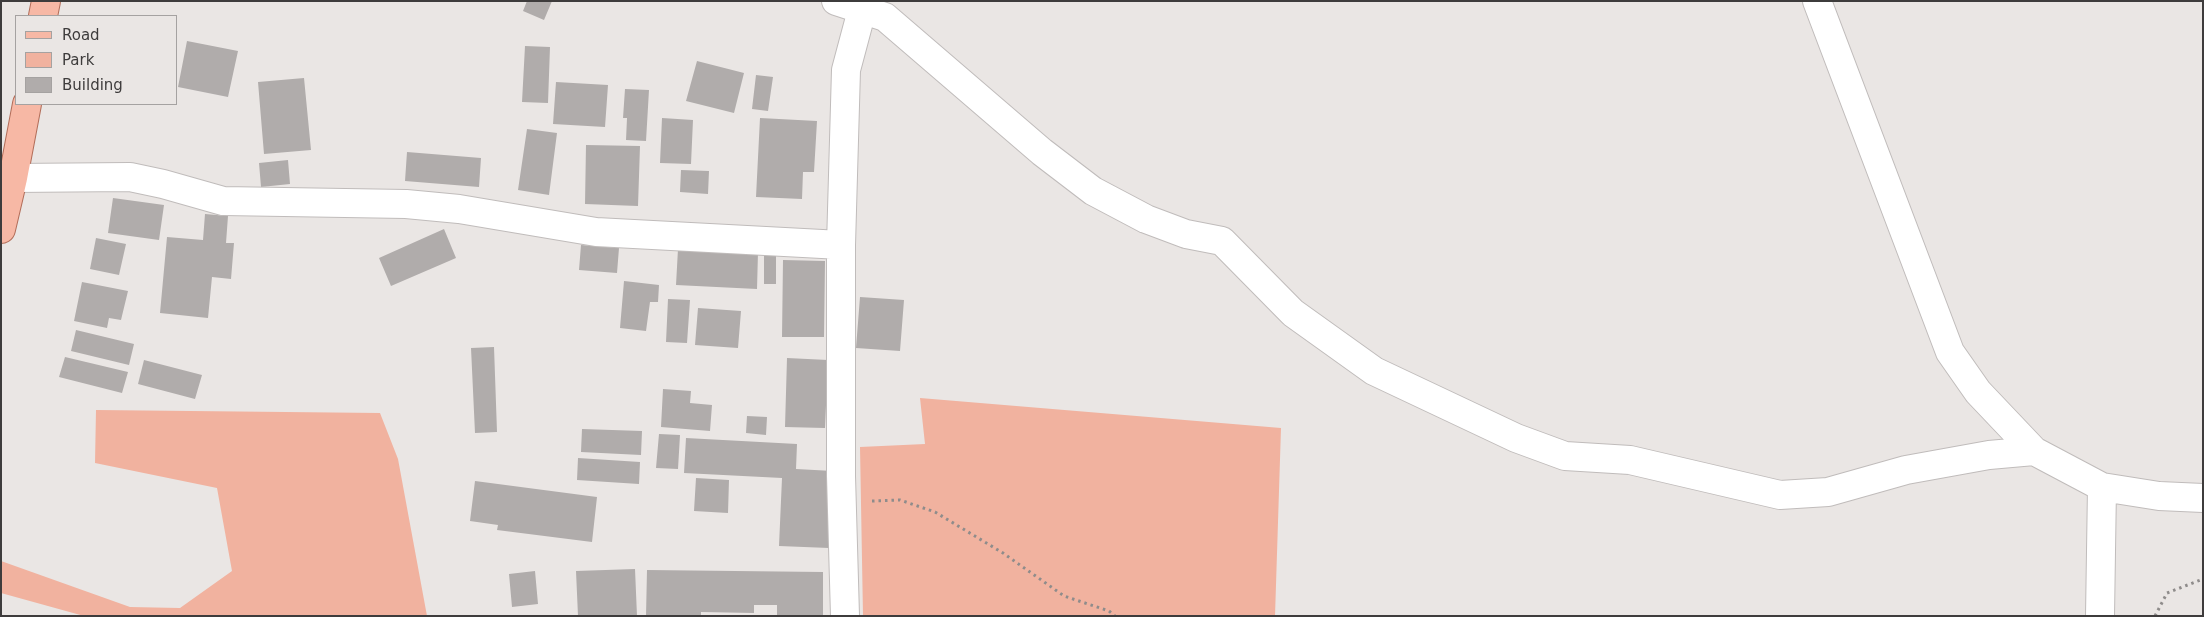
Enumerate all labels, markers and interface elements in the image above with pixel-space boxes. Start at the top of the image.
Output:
legend [15,15,178,105]
text: Road [62,26,100,44]
text: Park [62,51,94,69]
text: Building [62,76,123,94]

